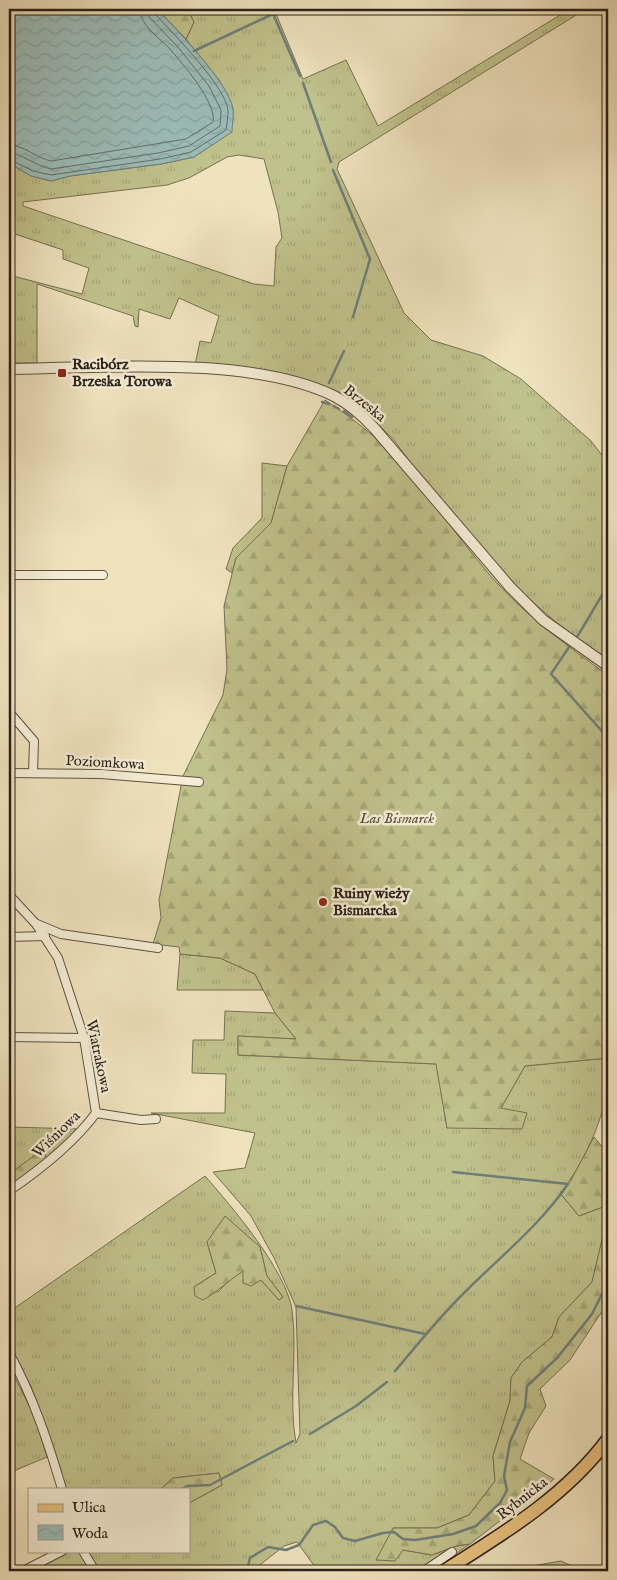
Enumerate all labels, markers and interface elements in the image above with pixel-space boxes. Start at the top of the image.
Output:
place label: Racibórz Brzeska Torowa [72,355,172,391]
marker: Racibórz Brzeska Torowa [56,367,68,379]
street label: Brzeska [340,381,390,427]
street label: Poziomkowa [65,751,146,774]
park label: Las Bismarck [359,809,434,828]
place label: Ruiny wieży Bismarcka [333,884,410,920]
marker: Ruiny wieży Bismarcka [317,896,329,908]
street label: Wiatrakowa [82,1018,116,1095]
street label: Wiśniowa [28,1106,85,1162]
street label: Rybnicka [493,1472,552,1524]
legend [28,1488,190,1552]
text: Ulica [72,1498,106,1517]
text: Woda [72,1524,109,1543]

